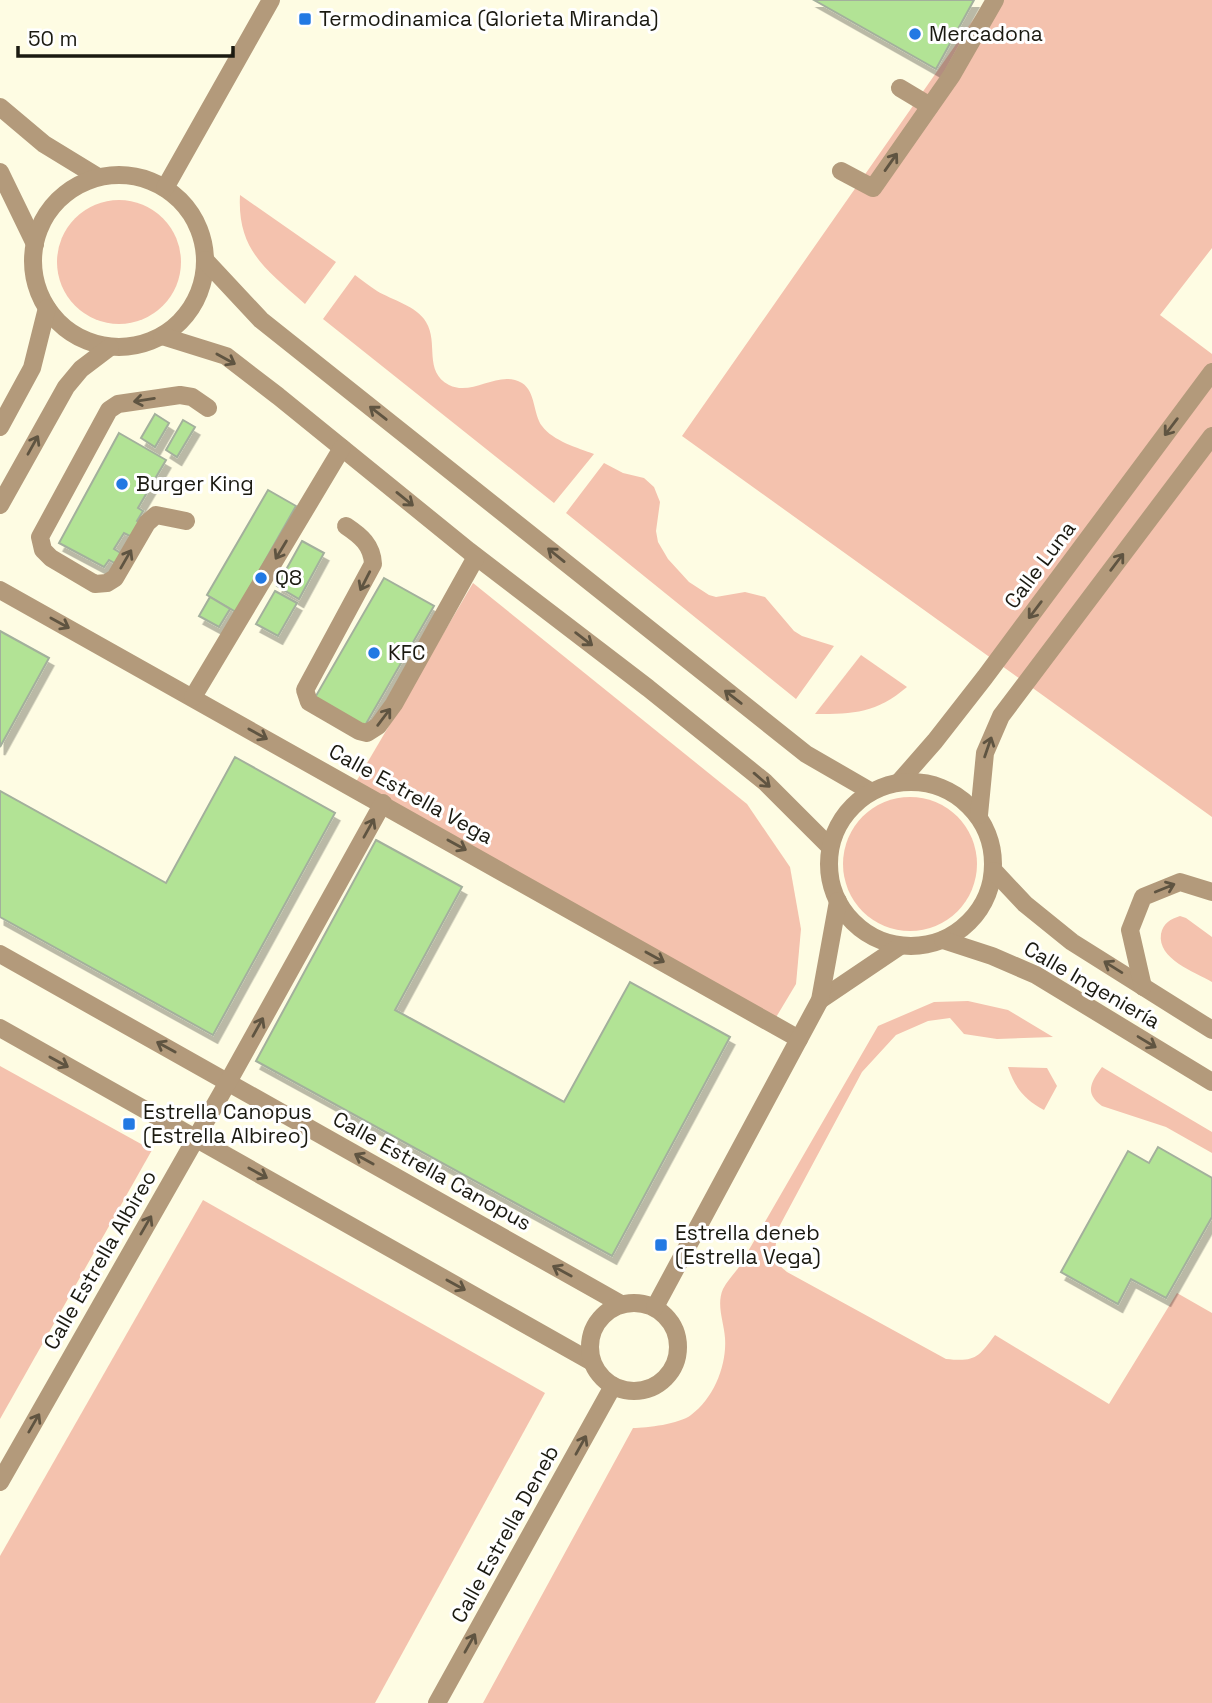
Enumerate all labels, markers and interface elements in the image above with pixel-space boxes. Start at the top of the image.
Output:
place label: Termodinamica (Glorieta Miranda) [319,5,658,32]
marker: Termodinamica (Glorieta Miranda) [297,11,313,27]
scale bar [18,14,233,58]
place label: Mercadona [929,20,1043,47]
text: 50 m [28,25,78,52]
marker: Mercadona [907,26,923,42]
one-way arrow [884,153,898,172]
one-way arrow [215,353,236,366]
one-way arrow [133,394,156,407]
one-way arrow [370,405,388,420]
one-way arrow [1164,417,1179,436]
one-way arrow [26,436,40,456]
place label: Burger King [136,470,254,497]
marker: Burger King [114,476,130,492]
one-way arrow [395,491,413,507]
street label: Calle Luna [998,516,1081,614]
one-way arrow [274,539,288,559]
one-way arrow [547,547,565,563]
one-way arrow [119,550,133,570]
one-way arrow [1110,553,1125,571]
place label: Q8 [275,564,302,591]
marker: Q8 [253,570,269,586]
one-way arrow [357,570,371,591]
one-way arrow [1028,600,1043,618]
one-way arrow [49,616,69,630]
one-way arrow [574,632,593,647]
place label: KFC [388,639,425,666]
marker: KFC [366,645,382,661]
one-way arrow [725,689,743,705]
one-way arrow [377,708,391,727]
one-way arrow [247,728,268,741]
street label: Calle Estrella Vega [324,737,498,850]
one-way arrow [983,737,995,759]
one-way arrow [753,772,771,788]
one-way arrow [363,818,376,839]
one-way arrow [446,838,466,852]
one-way arrow [1154,881,1176,894]
street label: Calle Ingeniería [1019,935,1165,1035]
one-way arrow [644,950,664,964]
one-way arrow [1103,960,1123,974]
one-way arrow [252,1017,265,1038]
one-way arrow [1136,1035,1156,1049]
one-way arrow [156,1040,176,1054]
one-way arrow [49,1055,69,1069]
place label: Estrella Canopus (Estrella Albireo) [143,1098,312,1149]
street label: Calle Estrella Canopus [328,1105,536,1236]
marker: Estrella Canopus (Estrella Albireo) [121,1116,137,1132]
one-way arrow [354,1152,374,1166]
street label: Calle Estrella Albireo [37,1165,162,1355]
one-way arrow [247,1166,267,1180]
one-way arrow [140,1215,153,1236]
place label: Estrella deneb (Estrella Vega) [675,1219,821,1270]
marker: Estrella deneb (Estrella Vega) [653,1237,669,1253]
one-way arrow [552,1264,573,1277]
one-way arrow [445,1278,465,1292]
one-way arrow [27,1413,41,1433]
one-way arrow [575,1435,588,1456]
street label: Calle Estrella Deneb [445,1440,565,1627]
one-way arrow [463,1634,477,1654]

